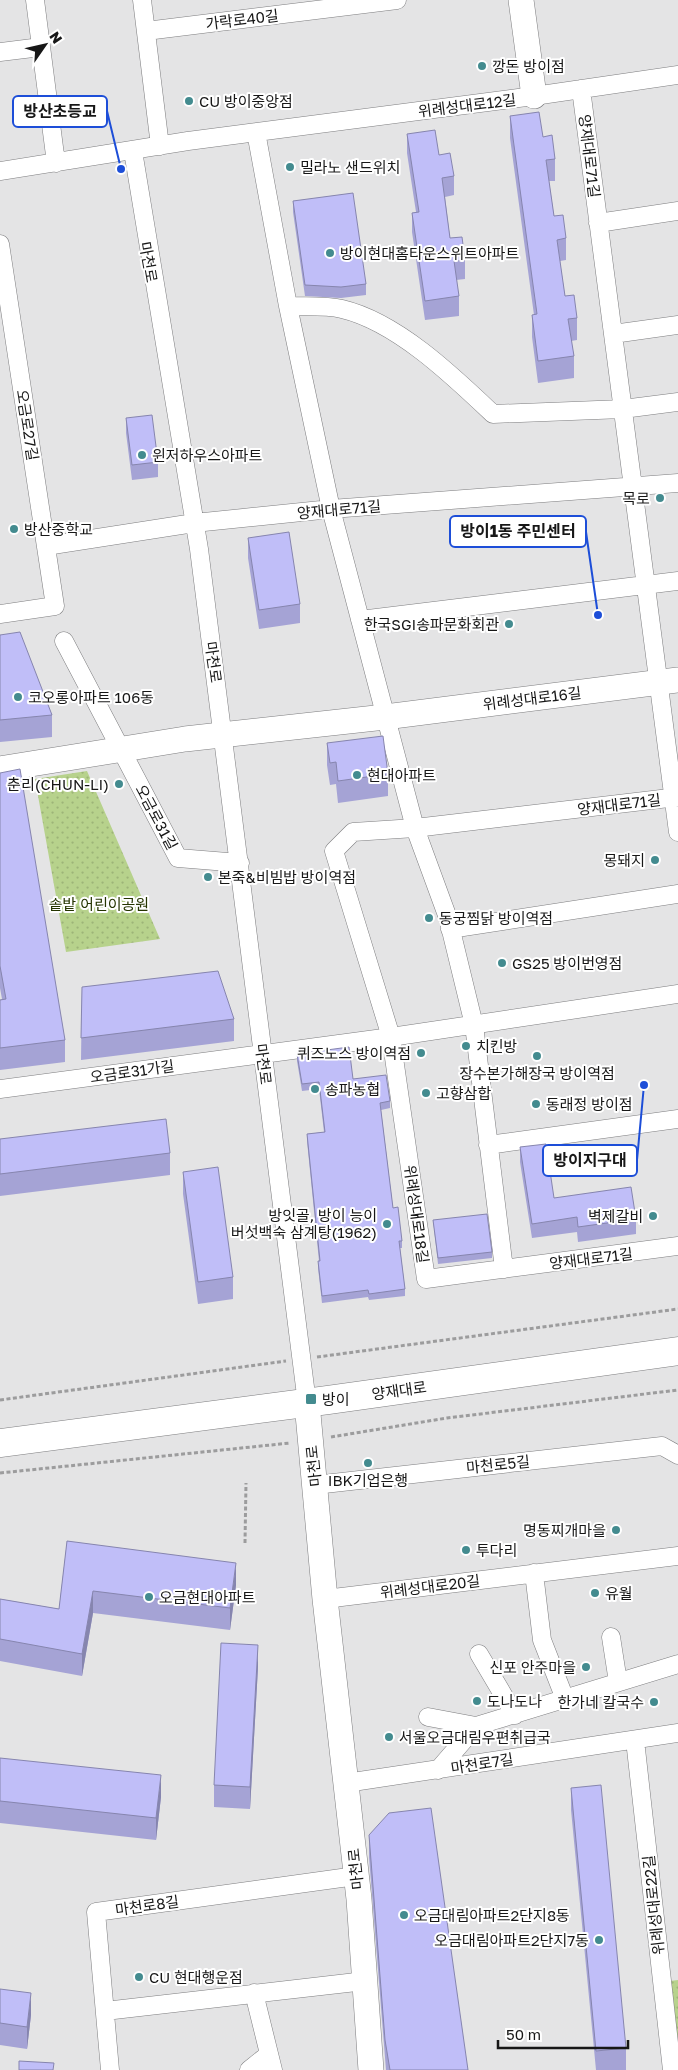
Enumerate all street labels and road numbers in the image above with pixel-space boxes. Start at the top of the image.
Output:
street label: 가락로40길 [204,6,280,32]
street label: 위례성대로12길 [417,90,517,120]
street label: 양재대로71길 [576,113,604,199]
street label: 마천로 [137,240,161,284]
street label: 오금로27길 [13,388,43,462]
street label: 양재대로71길 [296,496,382,522]
street label: 마천로 [202,640,226,684]
street label: 위례성대로16길 [482,683,582,713]
street label: 오금로31길 [132,781,182,853]
street label: 양재대로71길 [576,790,662,818]
street label: 마천로 [253,1042,275,1086]
street label: 오금로31가길 [89,1056,175,1086]
street label: 위례성대로18길 [401,1164,433,1264]
street label: 양재대로71길 [548,1244,634,1272]
street label: 양재대로 [370,1377,428,1403]
street label: 마천로 [302,1444,324,1488]
street label: 마천로5길 [465,1452,531,1476]
street label: 위례성대로20길 [379,1571,481,1601]
street label: 마천로7길 [449,1749,515,1777]
street label: 마천로 [344,1847,366,1891]
street label: 위례성대로22길 [639,1854,667,1956]
street label: 마천로8길 [114,1892,180,1918]

